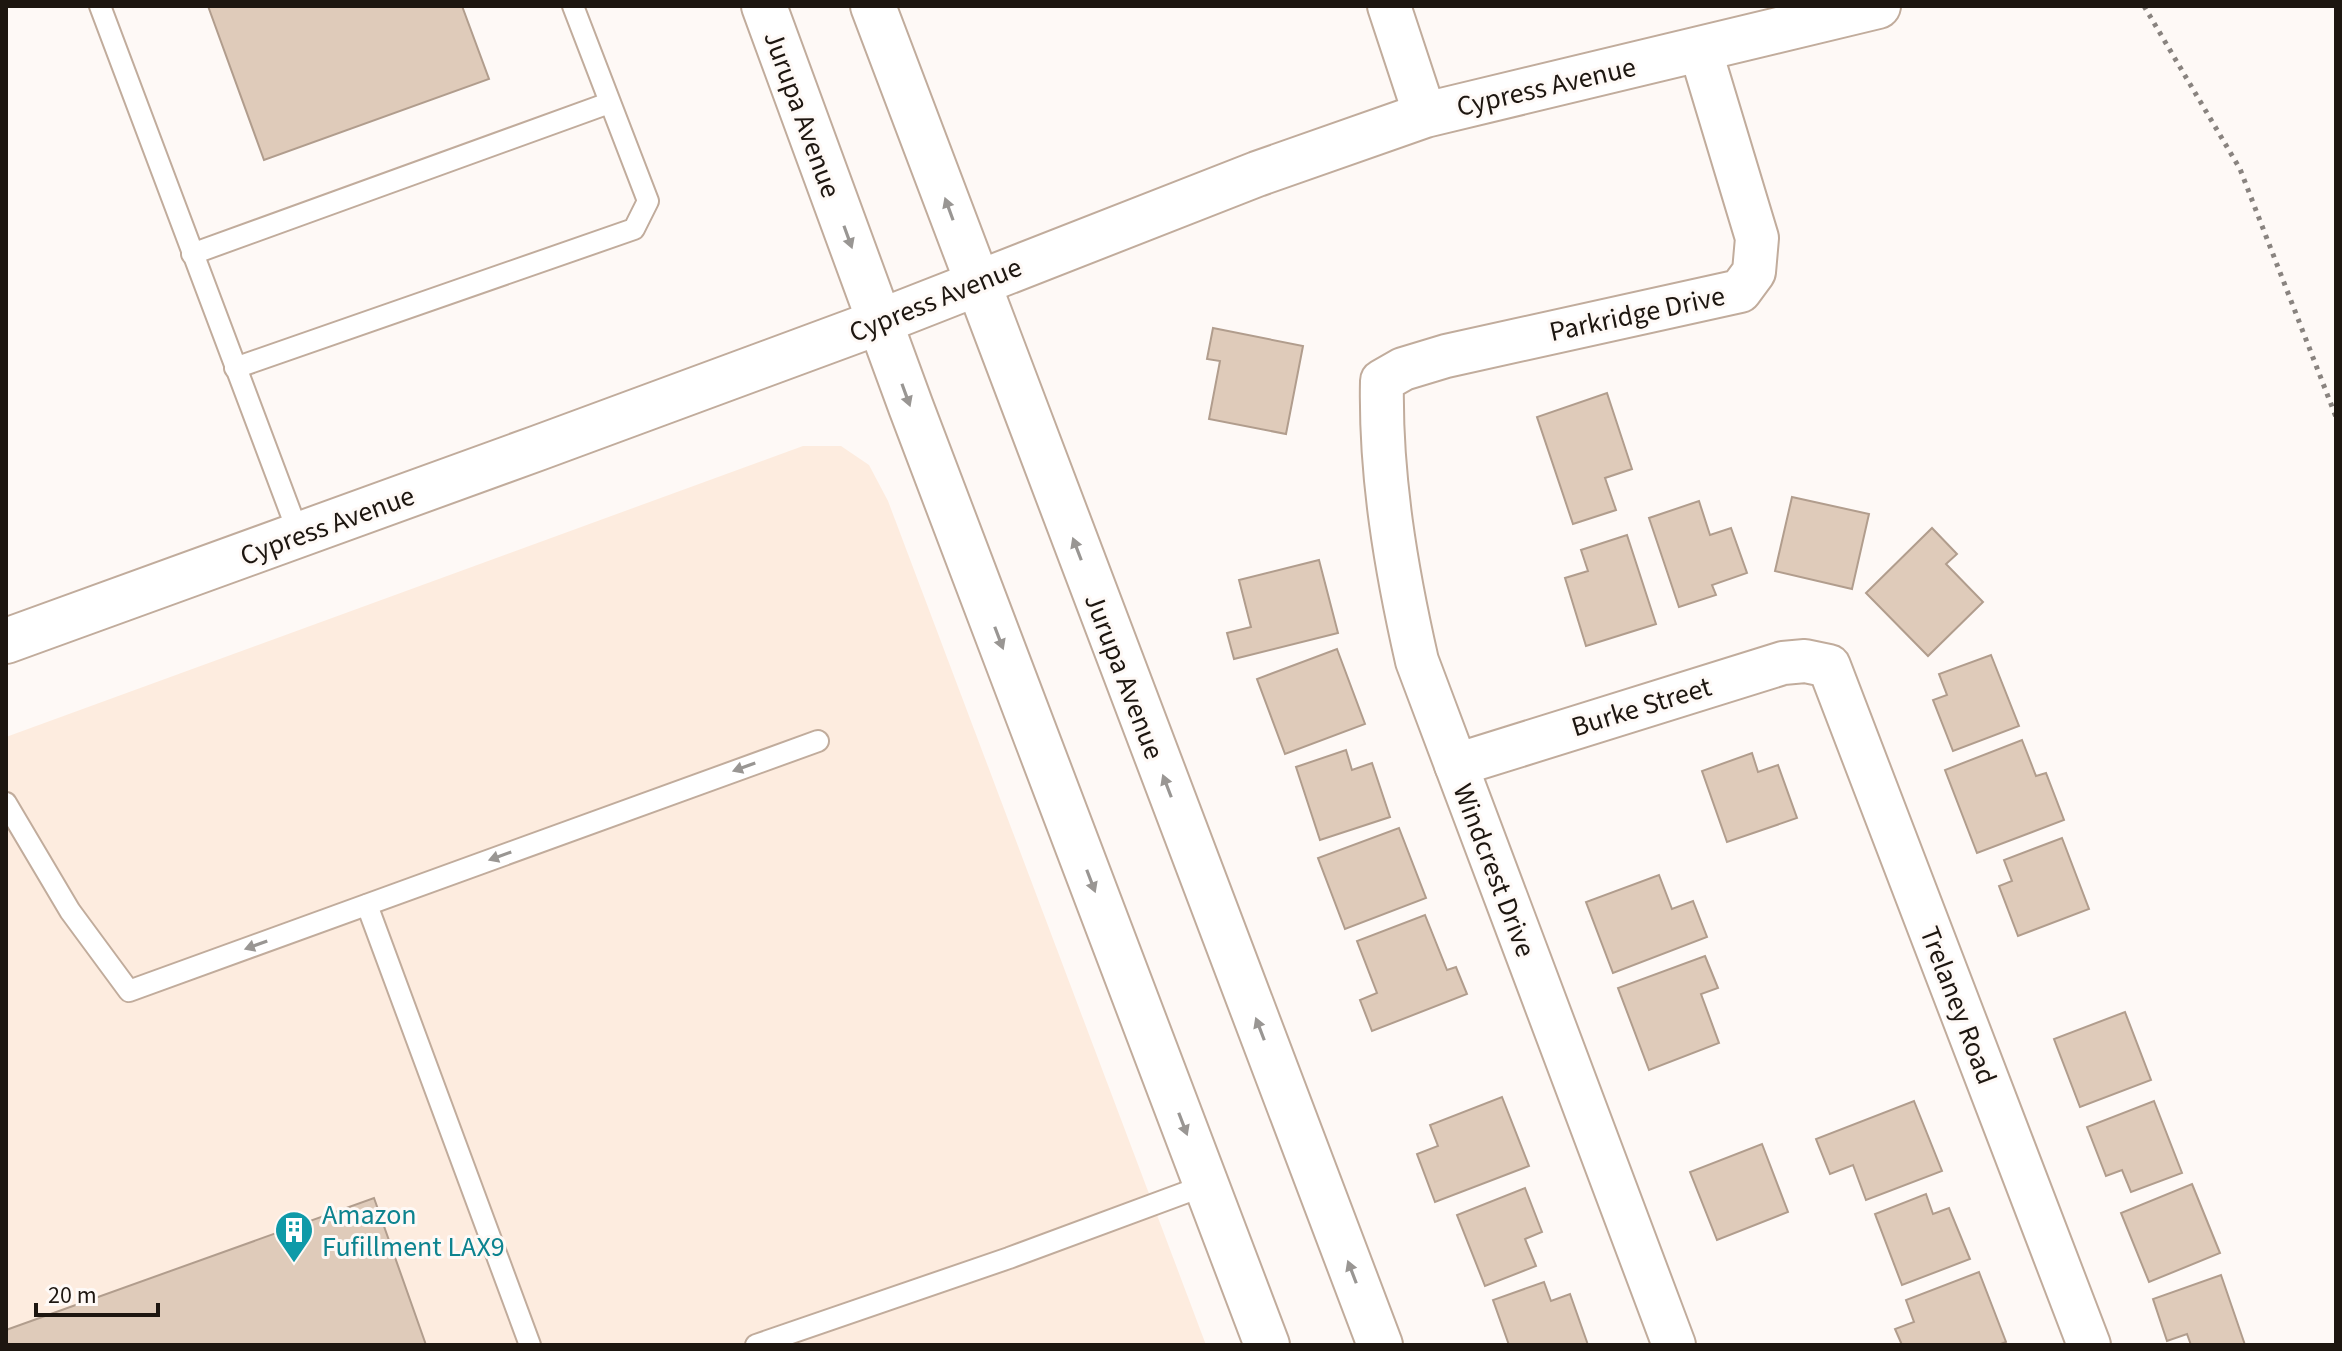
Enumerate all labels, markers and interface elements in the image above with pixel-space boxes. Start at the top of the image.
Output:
street label: Jurupa Avenue [753,25,851,203]
street label: Cypress Avenue [1453,47,1640,127]
one-way arrow [942,197,954,221]
one-way arrow [842,225,855,249]
street label: Cypress Avenue [843,247,1028,353]
street label: Parkridge Drive [1546,276,1729,352]
one-way arrow [901,383,913,407]
street label: Cypress Avenue [235,476,420,576]
one-way arrow [1070,537,1083,561]
street label: Jurupa Avenue [1074,588,1174,765]
one-way arrow [993,626,1006,650]
street label: Burke Street [1566,667,1717,747]
one-way arrow [732,761,756,774]
one-way arrow [1160,774,1173,798]
street label: Windcrest Drive [1443,778,1545,963]
one-way arrow [488,851,512,863]
one-way arrow [1085,869,1098,893]
street label: Trelaney Road [1910,921,2007,1090]
one-way arrow [244,940,268,952]
one-way arrow [1253,1017,1266,1041]
one-way arrow [1177,1112,1190,1136]
place label: Amazon Fufillment LAX9 [322,1195,505,1267]
building icon: Amazon Fufillment LAX9 [273,1209,315,1264]
one-way arrow [1345,1260,1358,1284]
scale bar [36,1267,158,1317]
text: 20 m [48,1278,97,1313]

